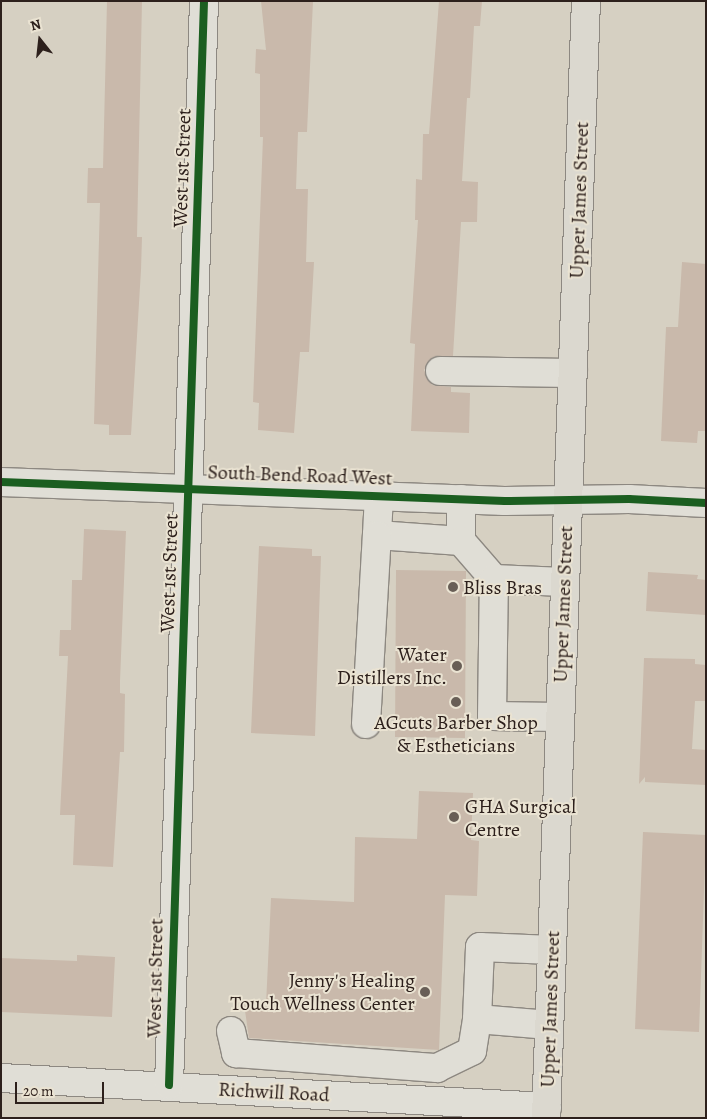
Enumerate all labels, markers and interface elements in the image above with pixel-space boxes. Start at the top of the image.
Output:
north arrow [15,15,65,65]
text: N [28,15,43,36]
street label: West 1st Street [168,108,196,228]
street label: Upper James Street [564,121,594,279]
street label: South Bend Road West [207,460,393,490]
street label: West 1st Street [155,513,183,633]
street label: Upper James Street [548,525,578,683]
place label: Bliss Bras [463,575,542,599]
marker: Bliss Bras [447,581,459,593]
place label: Water Distillers Inc. [337,642,447,689]
marker: Water Distillers Inc. [451,660,463,672]
marker: AGcuts Barber Shop & Estheticians [450,696,462,708]
place label: AGcuts Barber Shop & Estheticians [374,710,538,757]
place label: GHA Surgical Centre [465,794,576,841]
marker: GHA Surgical Centre [447,810,461,824]
street label: West 1st Street [142,918,168,1038]
street label: Upper James Street [535,930,565,1088]
place label: Jenny's Healing Touch Wellness Center [230,968,415,1015]
marker: Jenny's Healing Touch Wellness Center [419,986,431,998]
scale bar [18,1072,106,1104]
street label: Richwill Road [218,1077,330,1107]
text: 20 m [23,1081,54,1101]

